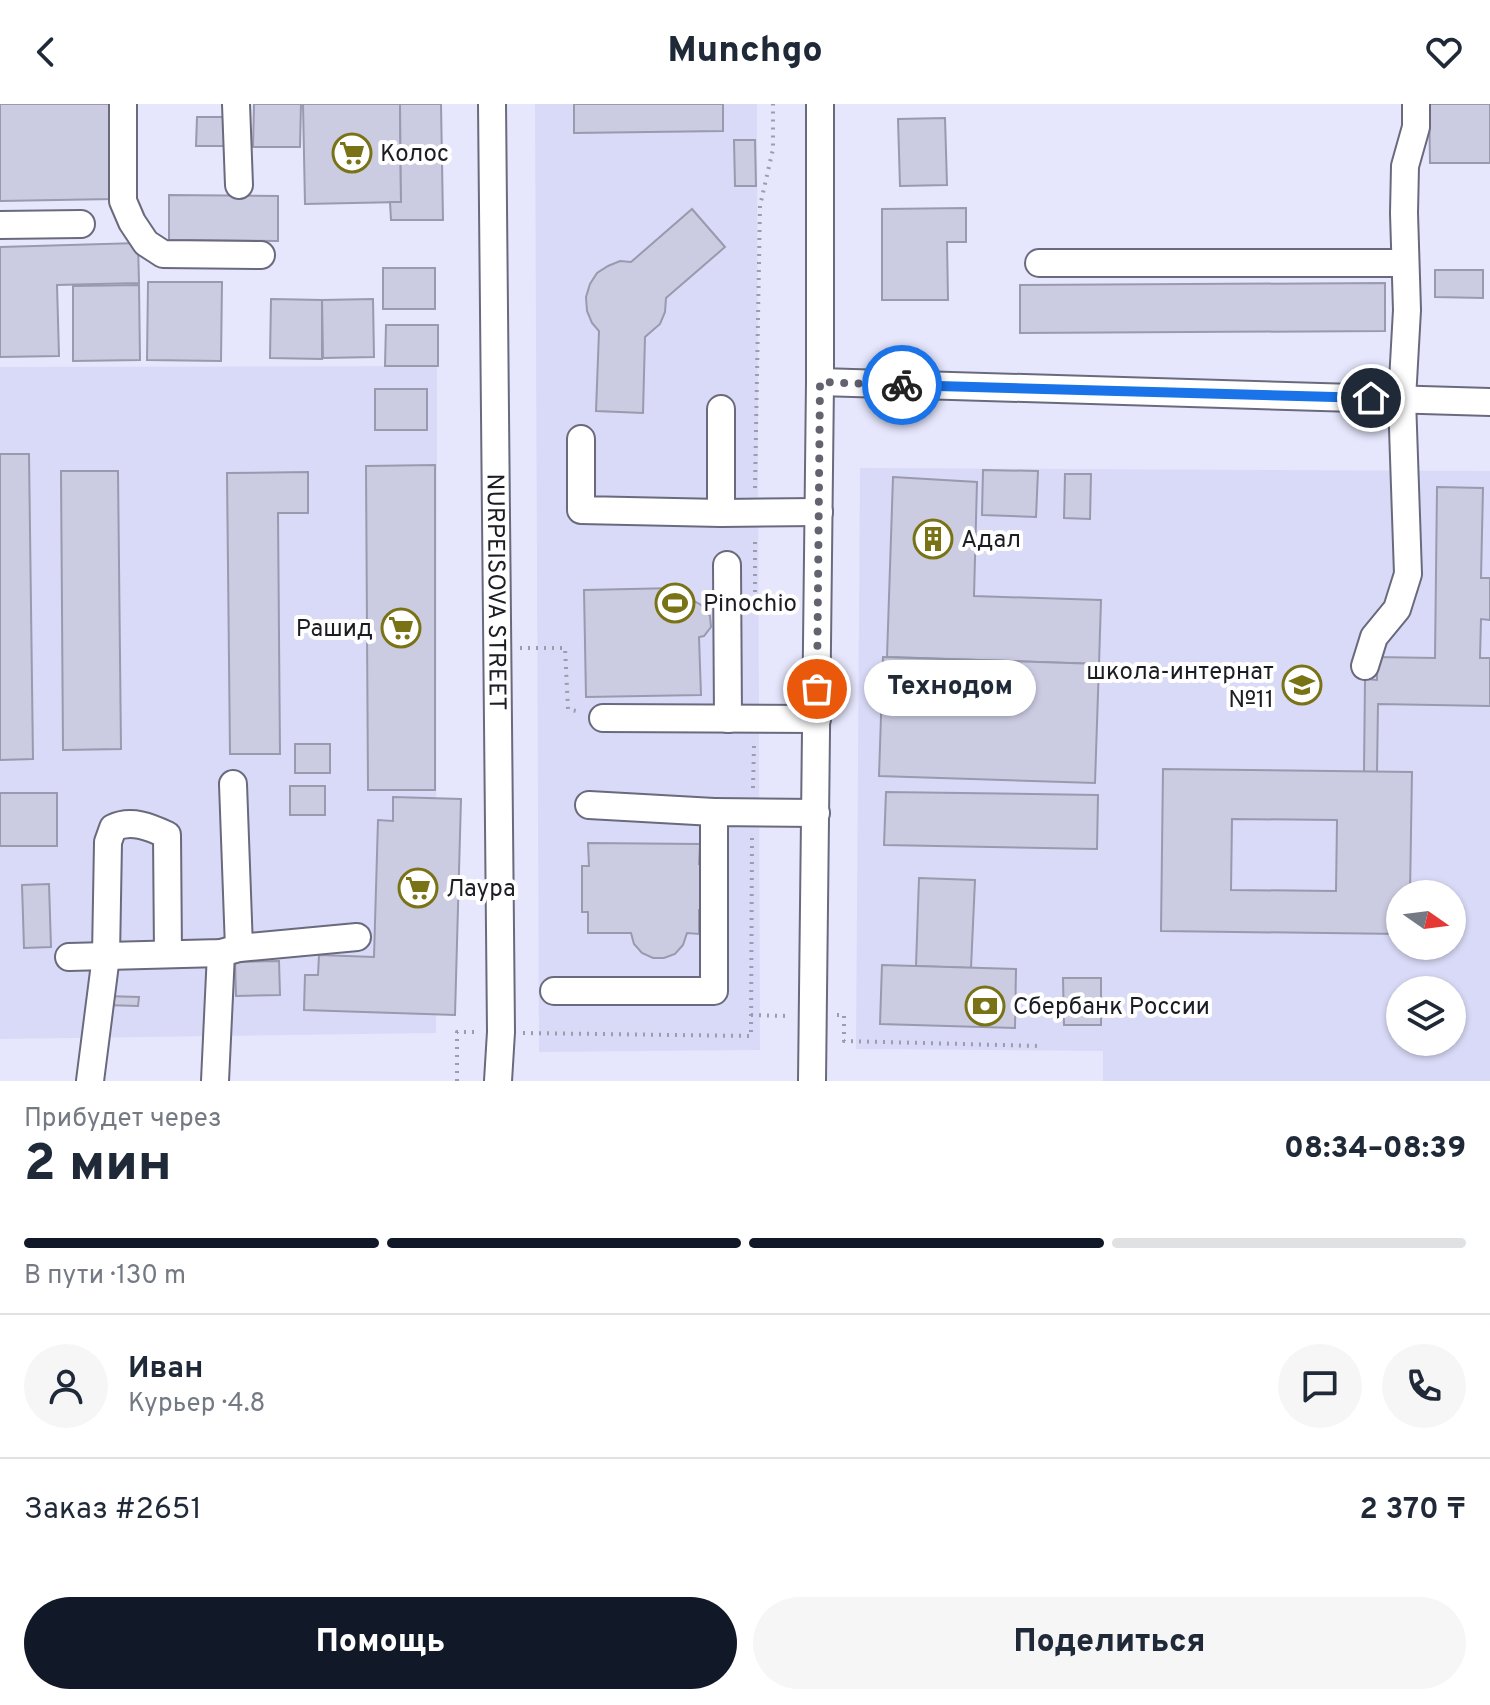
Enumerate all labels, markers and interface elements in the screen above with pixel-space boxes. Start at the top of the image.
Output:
text: Munchgo [667,29,823,75]
icon: back [24,30,68,74]
icon: heart [1422,30,1466,74]
supermarket icon: Колос [331,132,373,174]
place label: Колос [380,140,449,170]
courier [862,345,942,425]
icon: bike [880,363,924,407]
pin [1337,364,1405,432]
icon: home [1349,376,1393,420]
street label: NURPEISOVA STREET [479,473,511,711]
building icon: Адал [912,518,954,560]
place label: Адал [961,526,1021,556]
sports icon: Pinochio [654,582,696,624]
place label: Pinochio [703,590,797,620]
supermarket icon: Рашид [380,607,422,649]
place label: Рашид [296,615,373,645]
pin [783,655,851,723]
place label: школа-интернат №11 [1086,658,1274,716]
callout: Технодом [865,661,1037,717]
school or university icon: школа-интернат №11 [1281,664,1323,706]
icon: bag [795,667,839,711]
text: Технодом [887,671,1013,704]
supermarket icon: Лаура [397,867,439,909]
place label: Лаура [446,875,516,905]
north arrow [1386,880,1466,960]
map controls [1386,880,1466,1056]
button: layers [1386,976,1466,1056]
bank icon: Сбербанк России [964,985,1006,1027]
place label: Сбербанк России [1013,993,1210,1023]
text: Прибудет через [24,1103,222,1136]
text: 08:34–08:39 [1284,1131,1466,1168]
text: 2 мин [24,1133,172,1199]
text: В пути · 130 m [24,1260,186,1293]
button: person [24,1344,108,1428]
button: chat [1278,1344,1362,1428]
button: phone [1382,1344,1466,1428]
text: Иван [128,1351,203,1388]
text: Курьер · 4.8 [128,1388,265,1421]
text: Заказ #2651 [24,1492,202,1529]
text: 2 370 ₸ [1360,1492,1466,1529]
button: Помощь [24,1597,737,1689]
button: Поделиться [753,1597,1466,1689]

